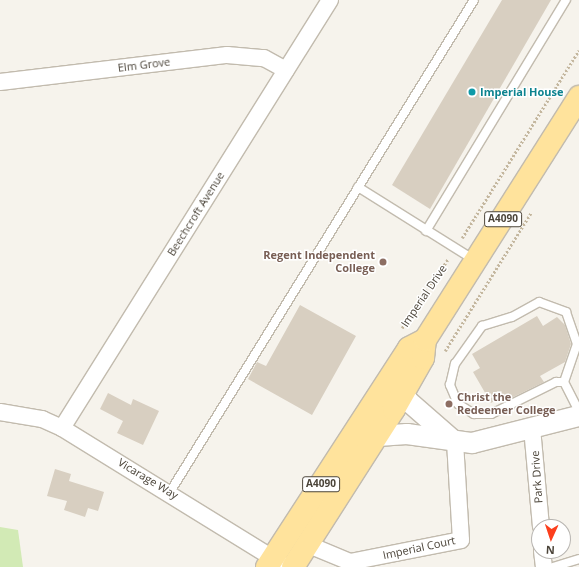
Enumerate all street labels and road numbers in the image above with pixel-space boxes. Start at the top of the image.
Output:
street label: Elm Grove [117,55,171,75]
street label: Beechcroft Avenue [165,170,227,258]
road number: A4090 [484,211,522,227]
street label: Imperial Drive [398,262,450,330]
street label: Park Drive [529,450,545,504]
street label: Vicarage Way [115,456,181,502]
road number: A4090 [302,476,340,492]
street label: Imperial Court [381,534,457,562]

